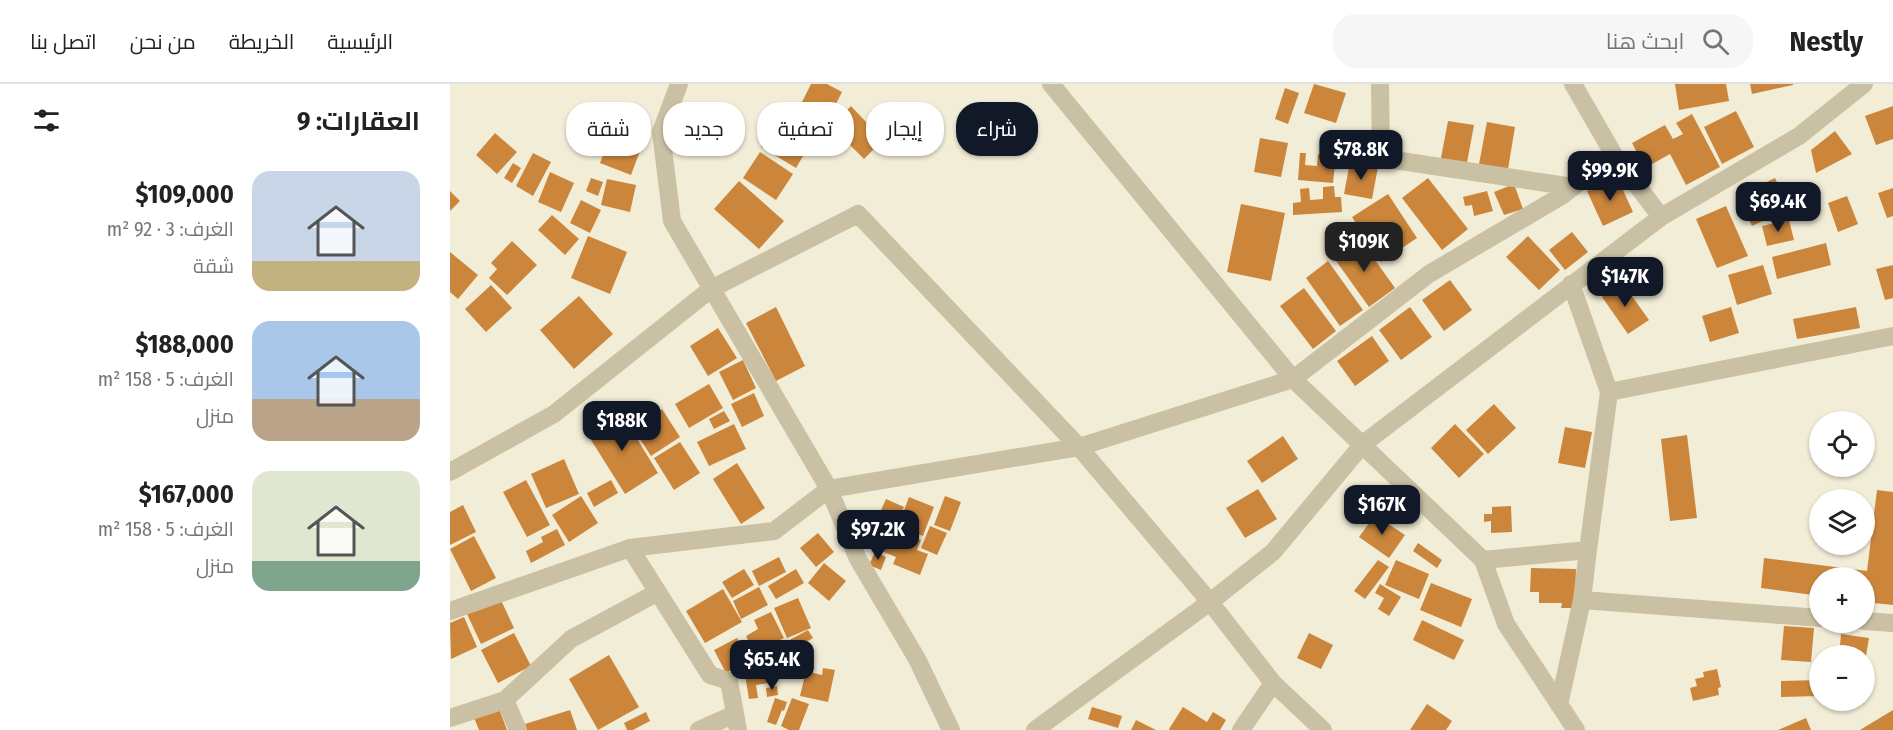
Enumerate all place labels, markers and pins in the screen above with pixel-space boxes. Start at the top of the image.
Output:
pin: $78.8K [1312,130,1410,181]
pin: $99.9K [1561,151,1659,202]
pin: $69.4K [1729,182,1827,233]
pin: $109K [1322,222,1406,273]
pin: $147K [1583,257,1667,308]
pin: $188K [580,401,664,452]
pin: $167K [1340,485,1424,536]
pin: $97.2K [829,510,927,561]
pin: $65.4K [723,640,821,691]

